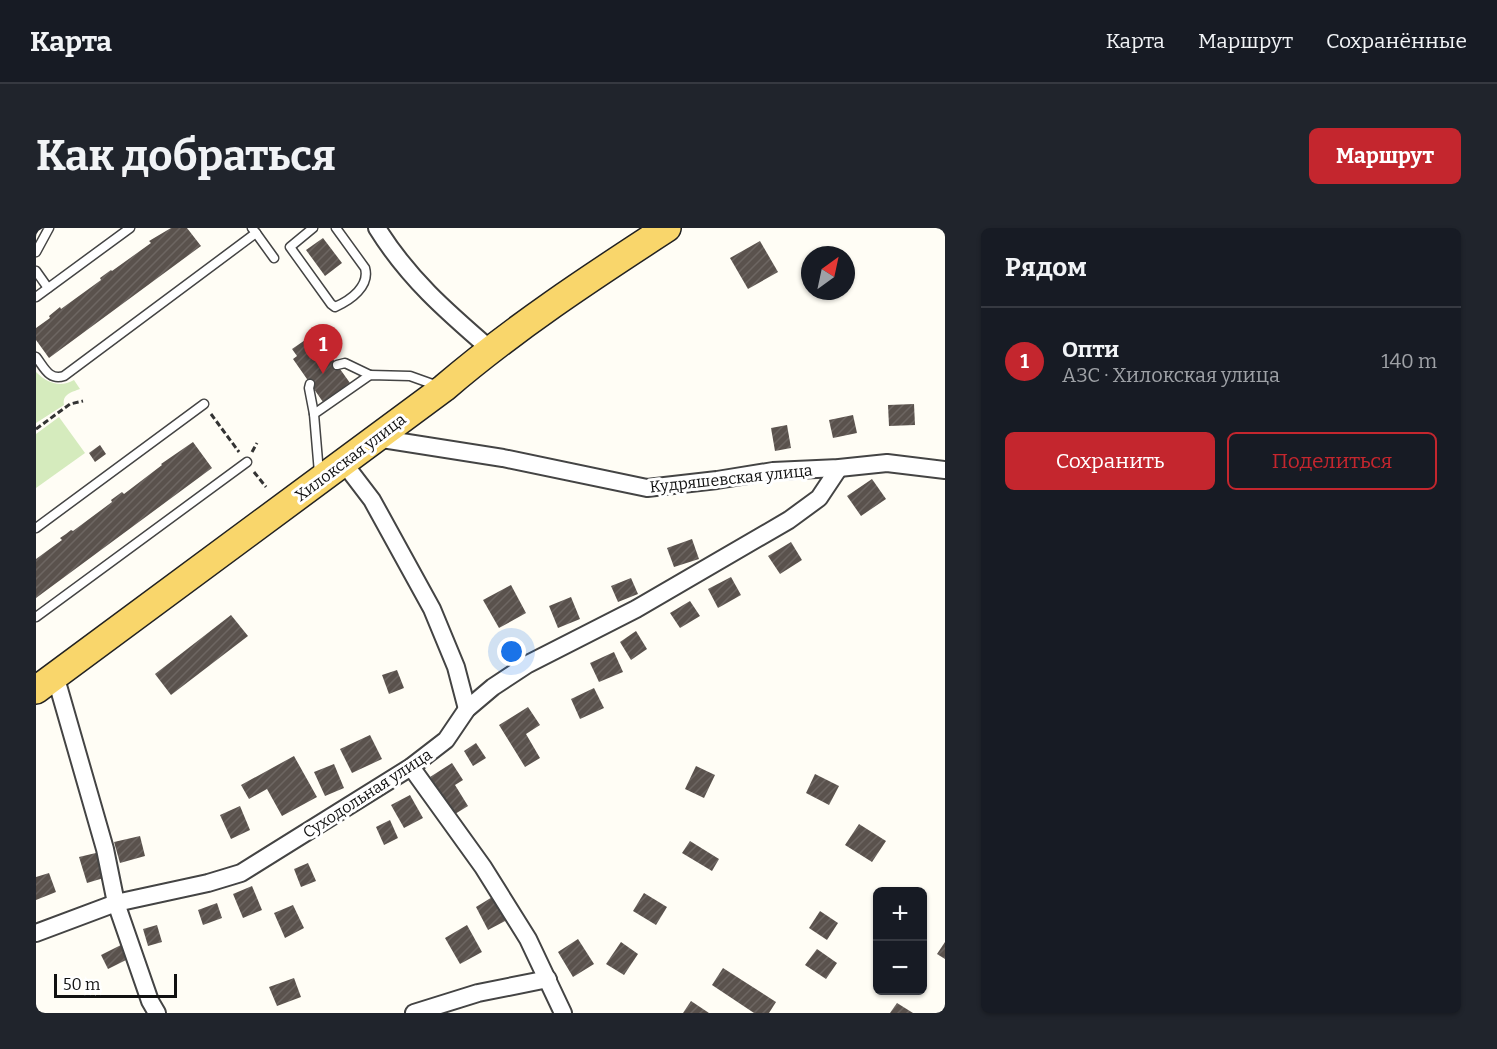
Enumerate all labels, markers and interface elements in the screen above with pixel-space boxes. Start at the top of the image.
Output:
text: Карта [30,25,112,58]
text: Карта [1106,28,1165,54]
text: Маршрут [1198,28,1293,54]
text: Сохранённые [1326,28,1467,54]
button: Маршрут [1309,128,1461,184]
text: Как добраться [36,131,336,181]
north arrow [801,246,855,300]
text: Рядом [1005,252,1087,283]
pin: 1 [304,324,342,374]
text: Опти [1062,336,1119,363]
text: 1 [1020,349,1029,373]
text: 140 m [1381,349,1437,373]
text: АЗС · Хилокская улица [1062,363,1280,387]
street label: Хилокская улица [291,409,410,505]
button: Сохранить [1005,432,1215,490]
button: Поделиться [1227,432,1437,490]
street label: Кудряшевская улица [649,460,814,497]
your location [497,637,526,666]
street label: Суходольная улица [299,744,436,842]
map controls [873,887,927,995]
button: + [873,887,927,941]
button: − [873,941,927,995]
scale bar [54,971,177,998]
text: 50 m [63,975,100,994]

